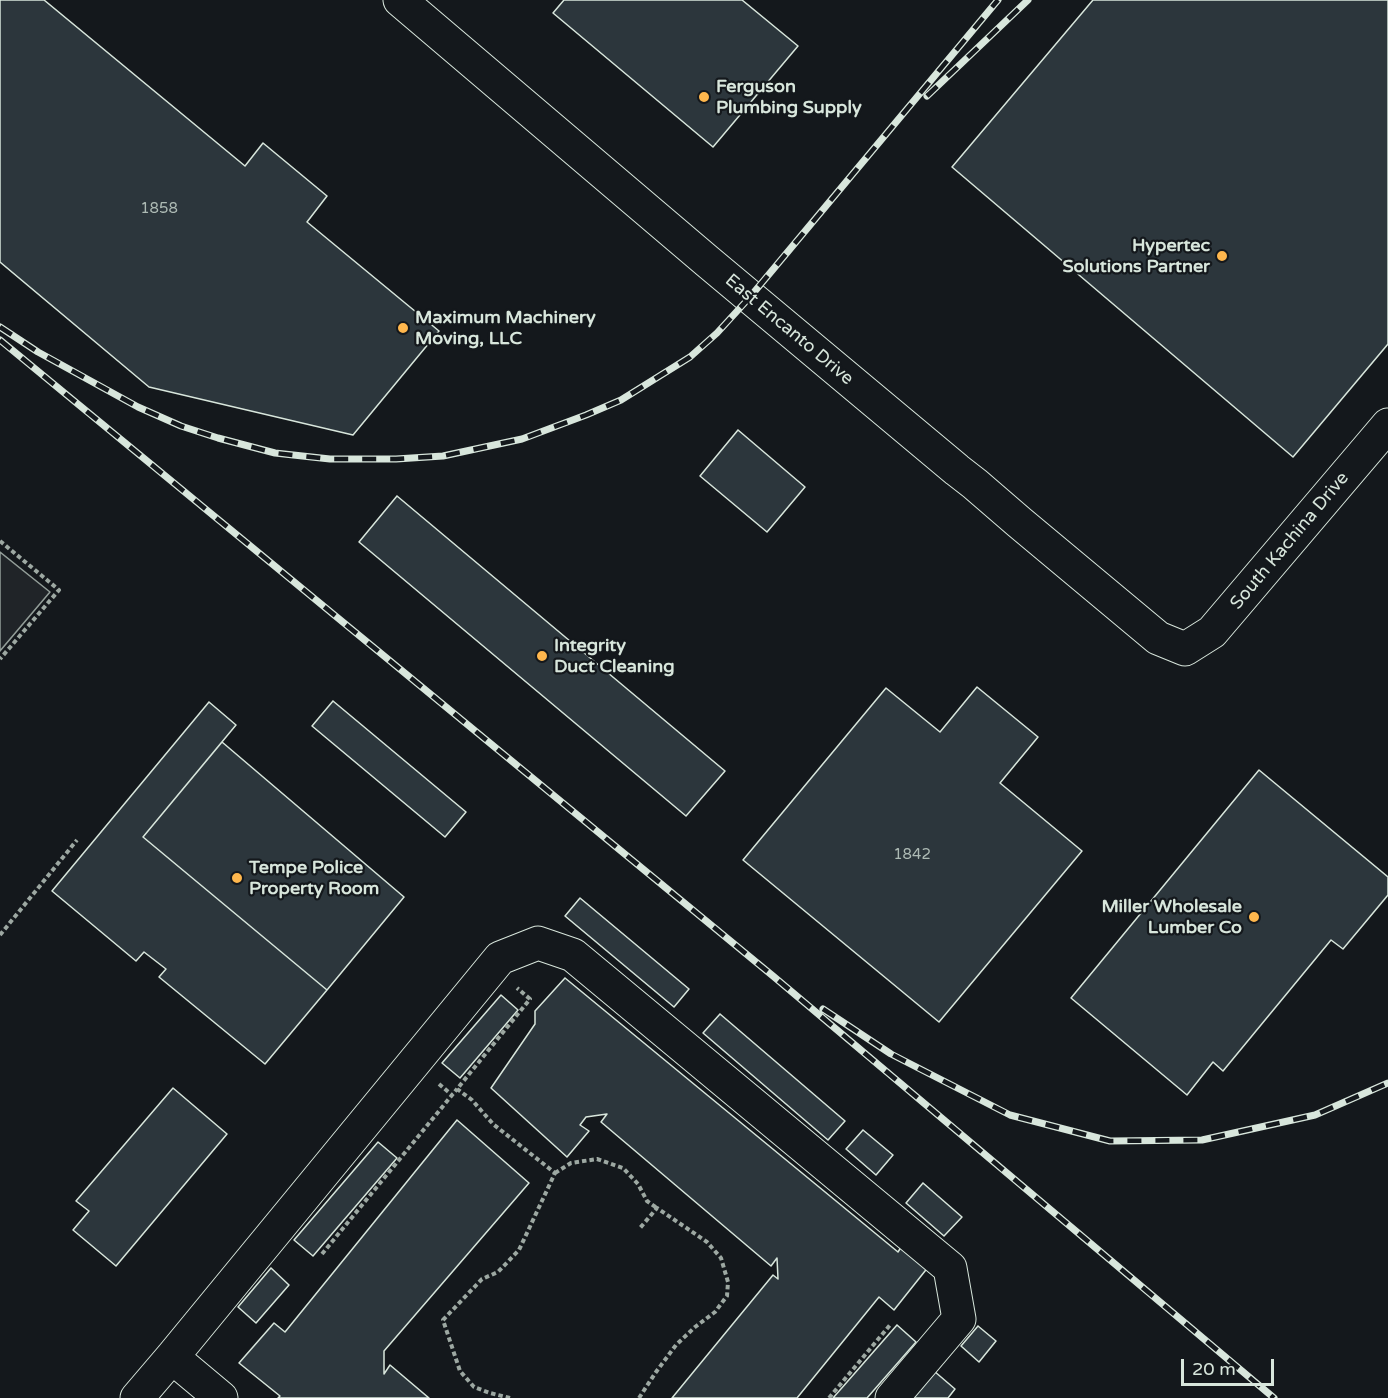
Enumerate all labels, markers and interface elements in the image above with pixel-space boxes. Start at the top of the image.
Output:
place label: Ferguson Plumbing Supply [716,76,862,118]
marker: Ferguson Plumbing Supply [697,90,711,104]
house number: 1858 [140,200,178,218]
place label: Hypertec Solutions Partner [1062,235,1210,278]
marker: Hypertec Solutions Partner [1215,249,1229,263]
street label: East Encanto Drive [720,270,858,390]
place label: Maximum Machinery Moving, LLC [415,307,596,350]
marker: Maximum Machinery Moving, LLC [396,321,410,335]
street label: South Kachina Drive [1226,468,1354,614]
place label: Integrity Duct Cleaning [554,635,675,678]
marker: Integrity Duct Cleaning [535,649,549,663]
house number: 1842 [893,846,931,864]
place label: Tempe Police Property Room [249,857,379,900]
marker: Tempe Police Property Room [230,871,244,885]
place label: Miller Wholesale Lumber Co [1101,896,1242,938]
marker: Miller Wholesale Lumber Co [1247,910,1261,924]
scale bar [1184,1347,1277,1385]
text: 20 m [1192,1358,1236,1380]

